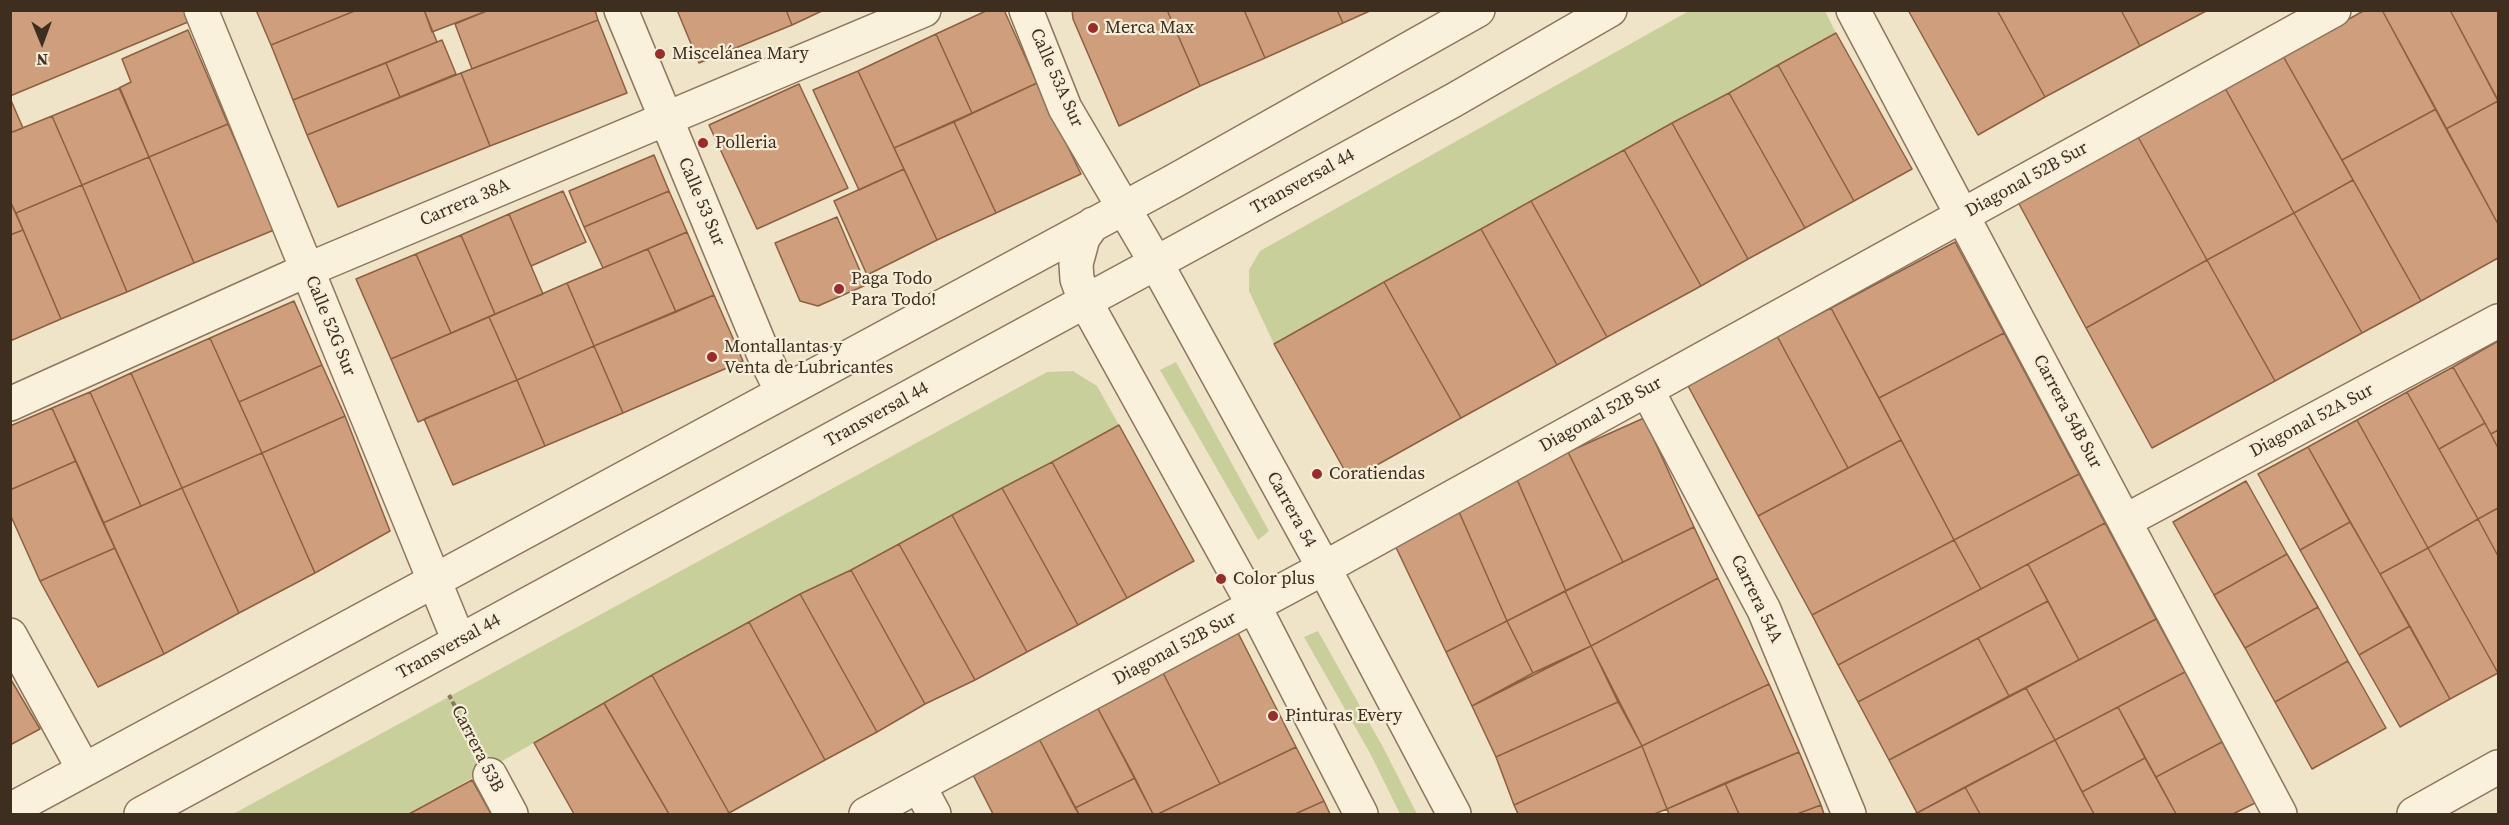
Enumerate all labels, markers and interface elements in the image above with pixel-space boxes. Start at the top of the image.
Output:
north arrow [12,12,72,72]
place label: Merca Max [1105,17,1194,39]
marker: Merca Max [1086,21,1100,35]
street label: Calle 53A Sur [1025,25,1087,131]
place label: Miscelánea Mary [672,43,809,65]
marker: Miscelánea Mary [653,47,667,61]
text: N [36,49,48,71]
place label: Polleria [715,132,777,154]
marker: Polleria [696,136,710,150]
street label: Diagonal 52B Sur [1962,137,2092,223]
street label: Transversal 44 [1247,145,1359,219]
street label: Calle 53 Sur [673,155,729,249]
street label: Carrera 38A [417,174,513,232]
place label: Paga Todo Para Todo! [851,268,936,310]
street label: Calle 52G Sur [300,273,360,379]
marker: Paga Todo Para Todo! [832,282,846,296]
place label: Montallantas y Venta de Lubricantes [724,336,893,378]
marker: Montallantas y Venta de Lubricantes [705,350,719,364]
street label: Carrera 54B Sur [2028,351,2106,473]
street label: Diagonal 52B Sur [1536,372,1666,458]
street label: Transversal 44 [821,378,933,452]
street label: Diagonal 52A Sur [2246,379,2378,463]
place label: Coratiendas [1329,463,1425,485]
marker: Coratiendas [1310,467,1324,481]
street label: Carrera 54 [1261,468,1321,552]
street label: Carrera 54A [1725,551,1787,647]
place label: Color plus [1233,568,1315,590]
marker: Color plus [1214,572,1228,586]
street label: Diagonal 52B Sur [1110,607,1240,691]
street label: Transversal 44 [393,610,505,684]
street label: Carrera 53B [446,702,508,796]
place label: Pinturas Every [1285,705,1402,727]
marker: Pinturas Every [1266,709,1280,723]

